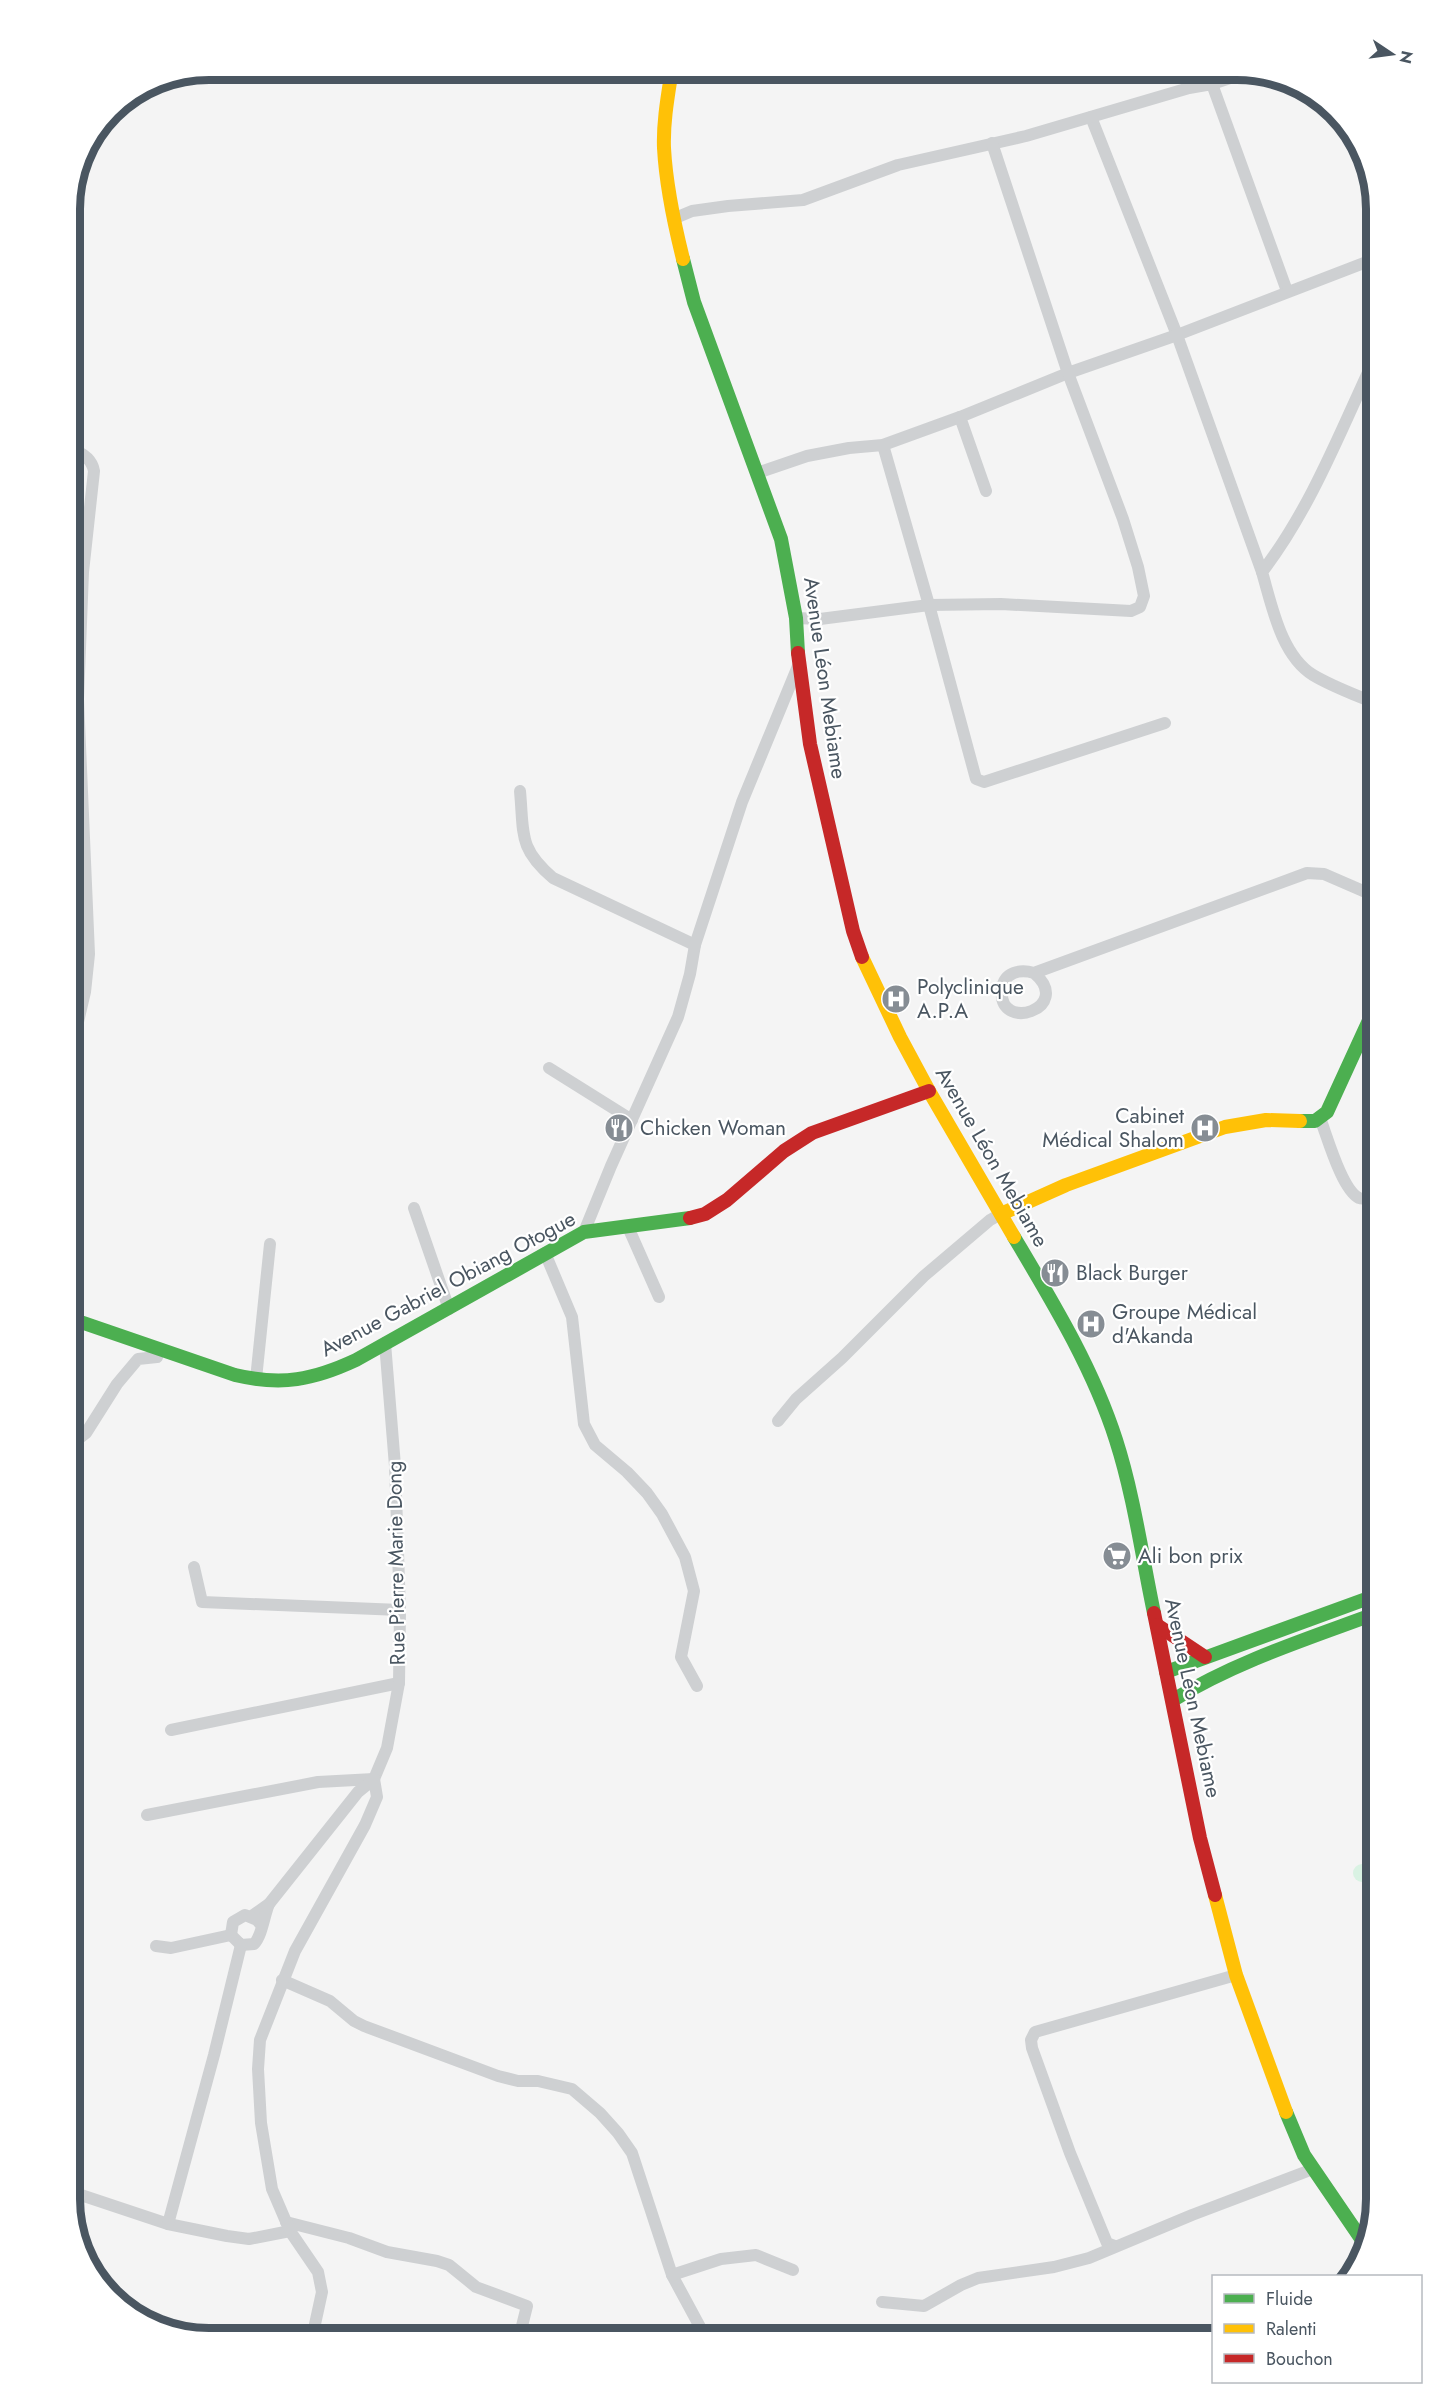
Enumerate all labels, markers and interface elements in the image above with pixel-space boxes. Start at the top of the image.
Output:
north arrow [1362,24,1422,84]
text: N [1393,48,1419,66]
street label: Avenue Léon Mebiame [796,575,854,781]
place label: Polyclinique A.P.A [917,972,1024,1026]
hospital icon: Polyclinique A.P.A [880,983,912,1015]
street label: Avenue Léon Mebiame [928,1061,1056,1253]
place label: Cabinet Médical Shalom [1042,1101,1184,1155]
restaurant icon: Chicken Woman [603,1112,635,1144]
hospital icon: Cabinet Médical Shalom [1189,1112,1221,1144]
place label: Chicken Woman [640,1113,786,1143]
street label: Avenue Gabriel Obiang Otogue [315,1204,581,1364]
restaurant icon: Black Burger [1039,1257,1071,1289]
place label: Black Burger [1076,1258,1189,1288]
place label: Groupe Médical d'Akanda [1112,1297,1257,1351]
hospital icon: Groupe Médical d'Akanda [1075,1308,1107,1340]
street label: Rue Pierre Marie Dong [379,1460,413,1666]
supermarket icon: Ali bon prix [1101,1540,1133,1572]
place label: Ali bon prix [1138,1541,1243,1571]
street label: Avenue Léon Mebiame [1157,1595,1229,1801]
legend [1212,2275,1422,2383]
text: Fluide [1266,2286,1313,2312]
text: Ralenti [1266,2316,1317,2342]
text: Bouchon [1266,2346,1333,2372]

